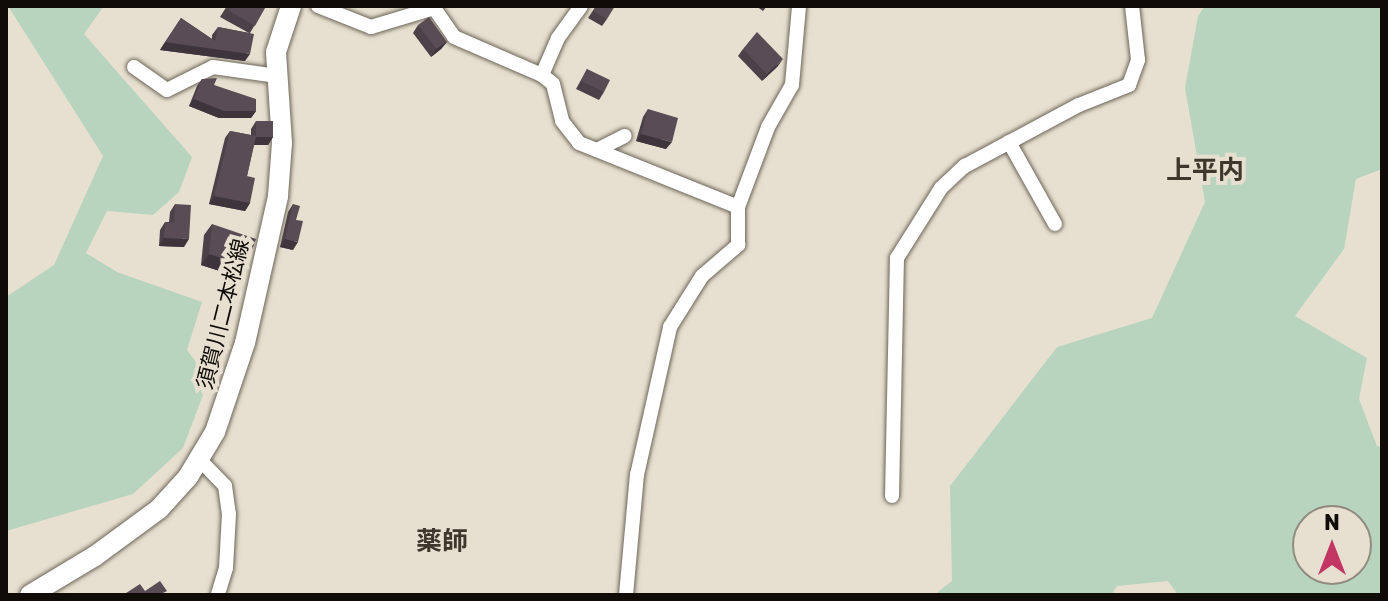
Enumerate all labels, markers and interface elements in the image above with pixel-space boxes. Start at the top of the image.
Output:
district label: 上平内 [1166,155,1244,187]
street label: 須賀川二本松線 [192,236,254,392]
north arrow [1292,505,1372,585]
text: N [1324,509,1340,536]
district label: 薬師 [416,526,468,558]

